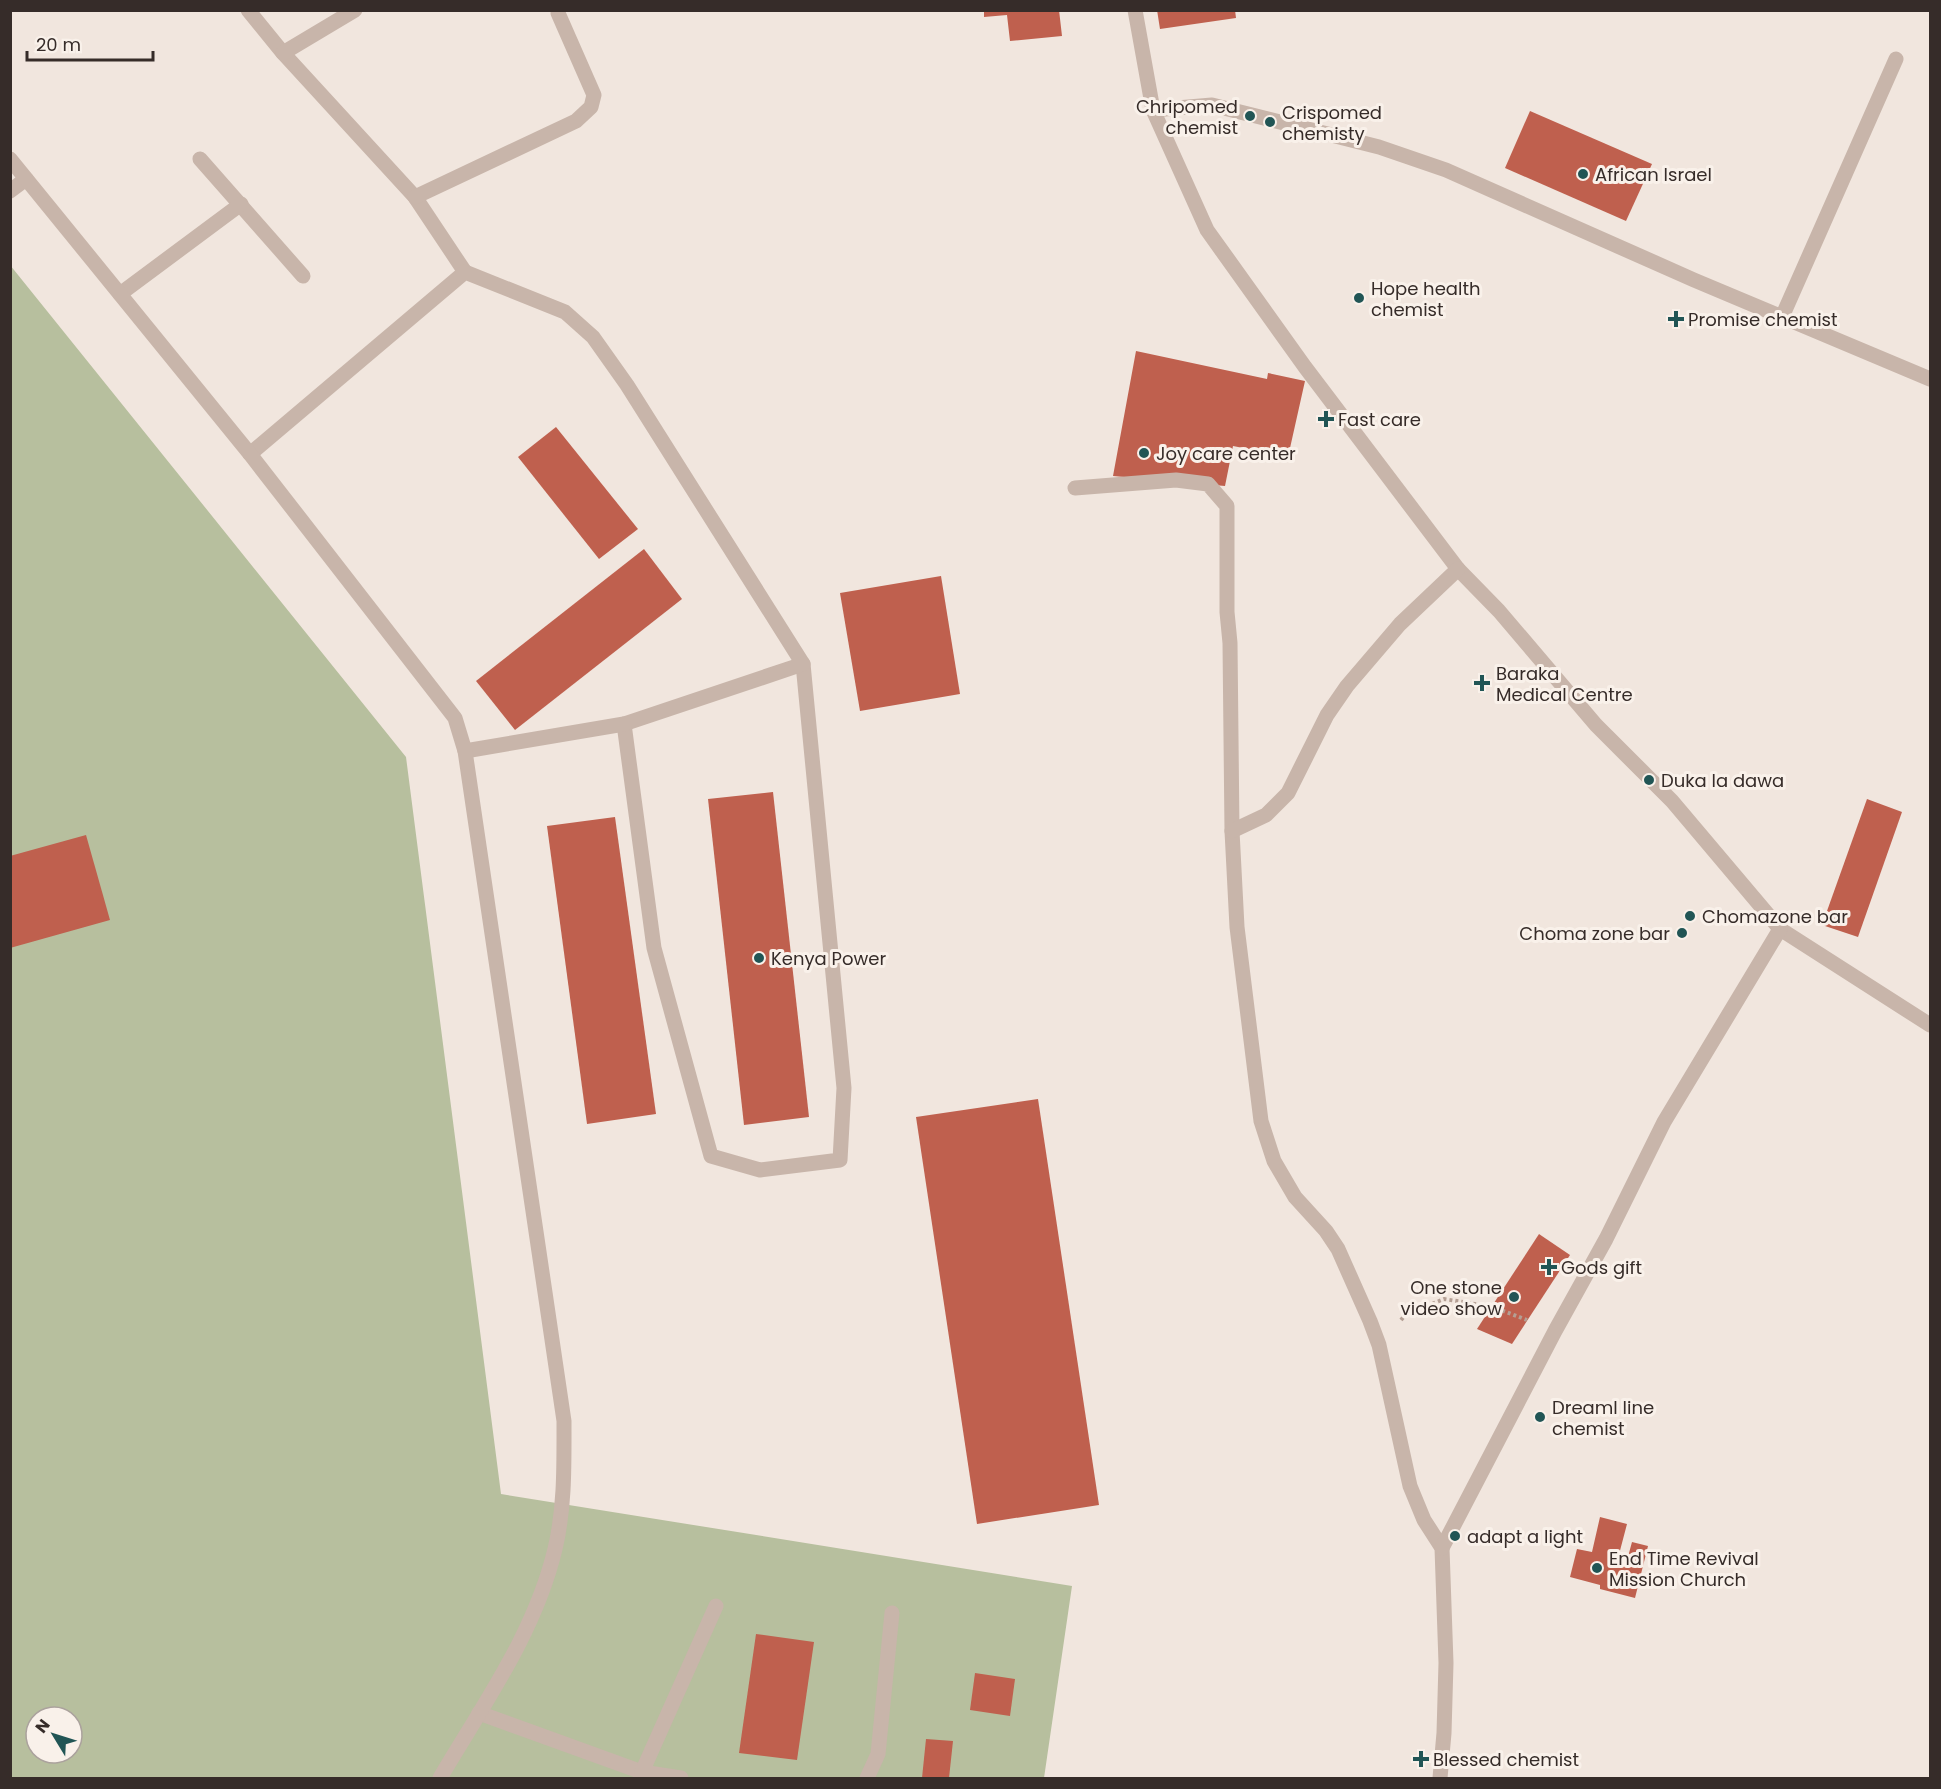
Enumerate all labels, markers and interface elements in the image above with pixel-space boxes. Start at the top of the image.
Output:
scale bar [27,24,153,62]
text: 20 m [36,32,81,57]
place label: Chripomed chemist [1136,94,1238,140]
place label: Crispomed chemisty [1282,100,1382,146]
marker: Chripomed chemist [1243,109,1257,123]
marker: Crispomed chemisty [1263,115,1277,129]
place label: African Israel [1595,162,1712,187]
marker: African Israel [1576,167,1590,181]
place label: Hope health chemist [1371,276,1480,322]
marker: Hope health chemist [1352,291,1366,305]
place label: Promise chemist [1688,307,1838,332]
marker: Promise chemist [1669,312,1683,326]
place label: Fast care [1338,407,1421,432]
marker: Fast care [1319,412,1333,426]
place label: Joy care center [1156,441,1296,466]
marker: Joy care center [1137,446,1151,460]
place label: Baraka Medical Centre [1496,661,1633,707]
marker: Baraka Medical Centre [1473,674,1491,692]
place label: Duka la dawa [1661,768,1784,793]
marker: Duka la dawa [1642,773,1656,787]
place label: Chomazone bar [1702,904,1848,929]
marker: Chomazone bar [1683,909,1697,923]
place label: Choma zone bar [1519,921,1670,946]
marker: Choma zone bar [1675,926,1689,940]
place label: Kenya Power [771,946,886,971]
marker: Kenya Power [752,951,766,965]
place label: Gods gift [1561,1255,1642,1280]
marker: Gods gift [1542,1260,1556,1274]
place label: One stone video show [1401,1275,1502,1321]
marker: One stone video show [1507,1290,1521,1304]
place label: Dreaml line chemist [1552,1395,1654,1441]
marker: Dreaml line chemist [1533,1410,1547,1424]
place label: adapt a light [1467,1524,1583,1549]
marker: adapt a light [1448,1529,1462,1543]
place label: End Time Revival Mission Church [1609,1546,1759,1592]
marker: End Time Revival Mission Church [1590,1561,1604,1575]
north arrow [24,1705,84,1765]
text: N [30,1714,55,1738]
place label: Blessed chemist [1433,1747,1579,1772]
marker: Blessed chemist [1414,1752,1428,1766]

